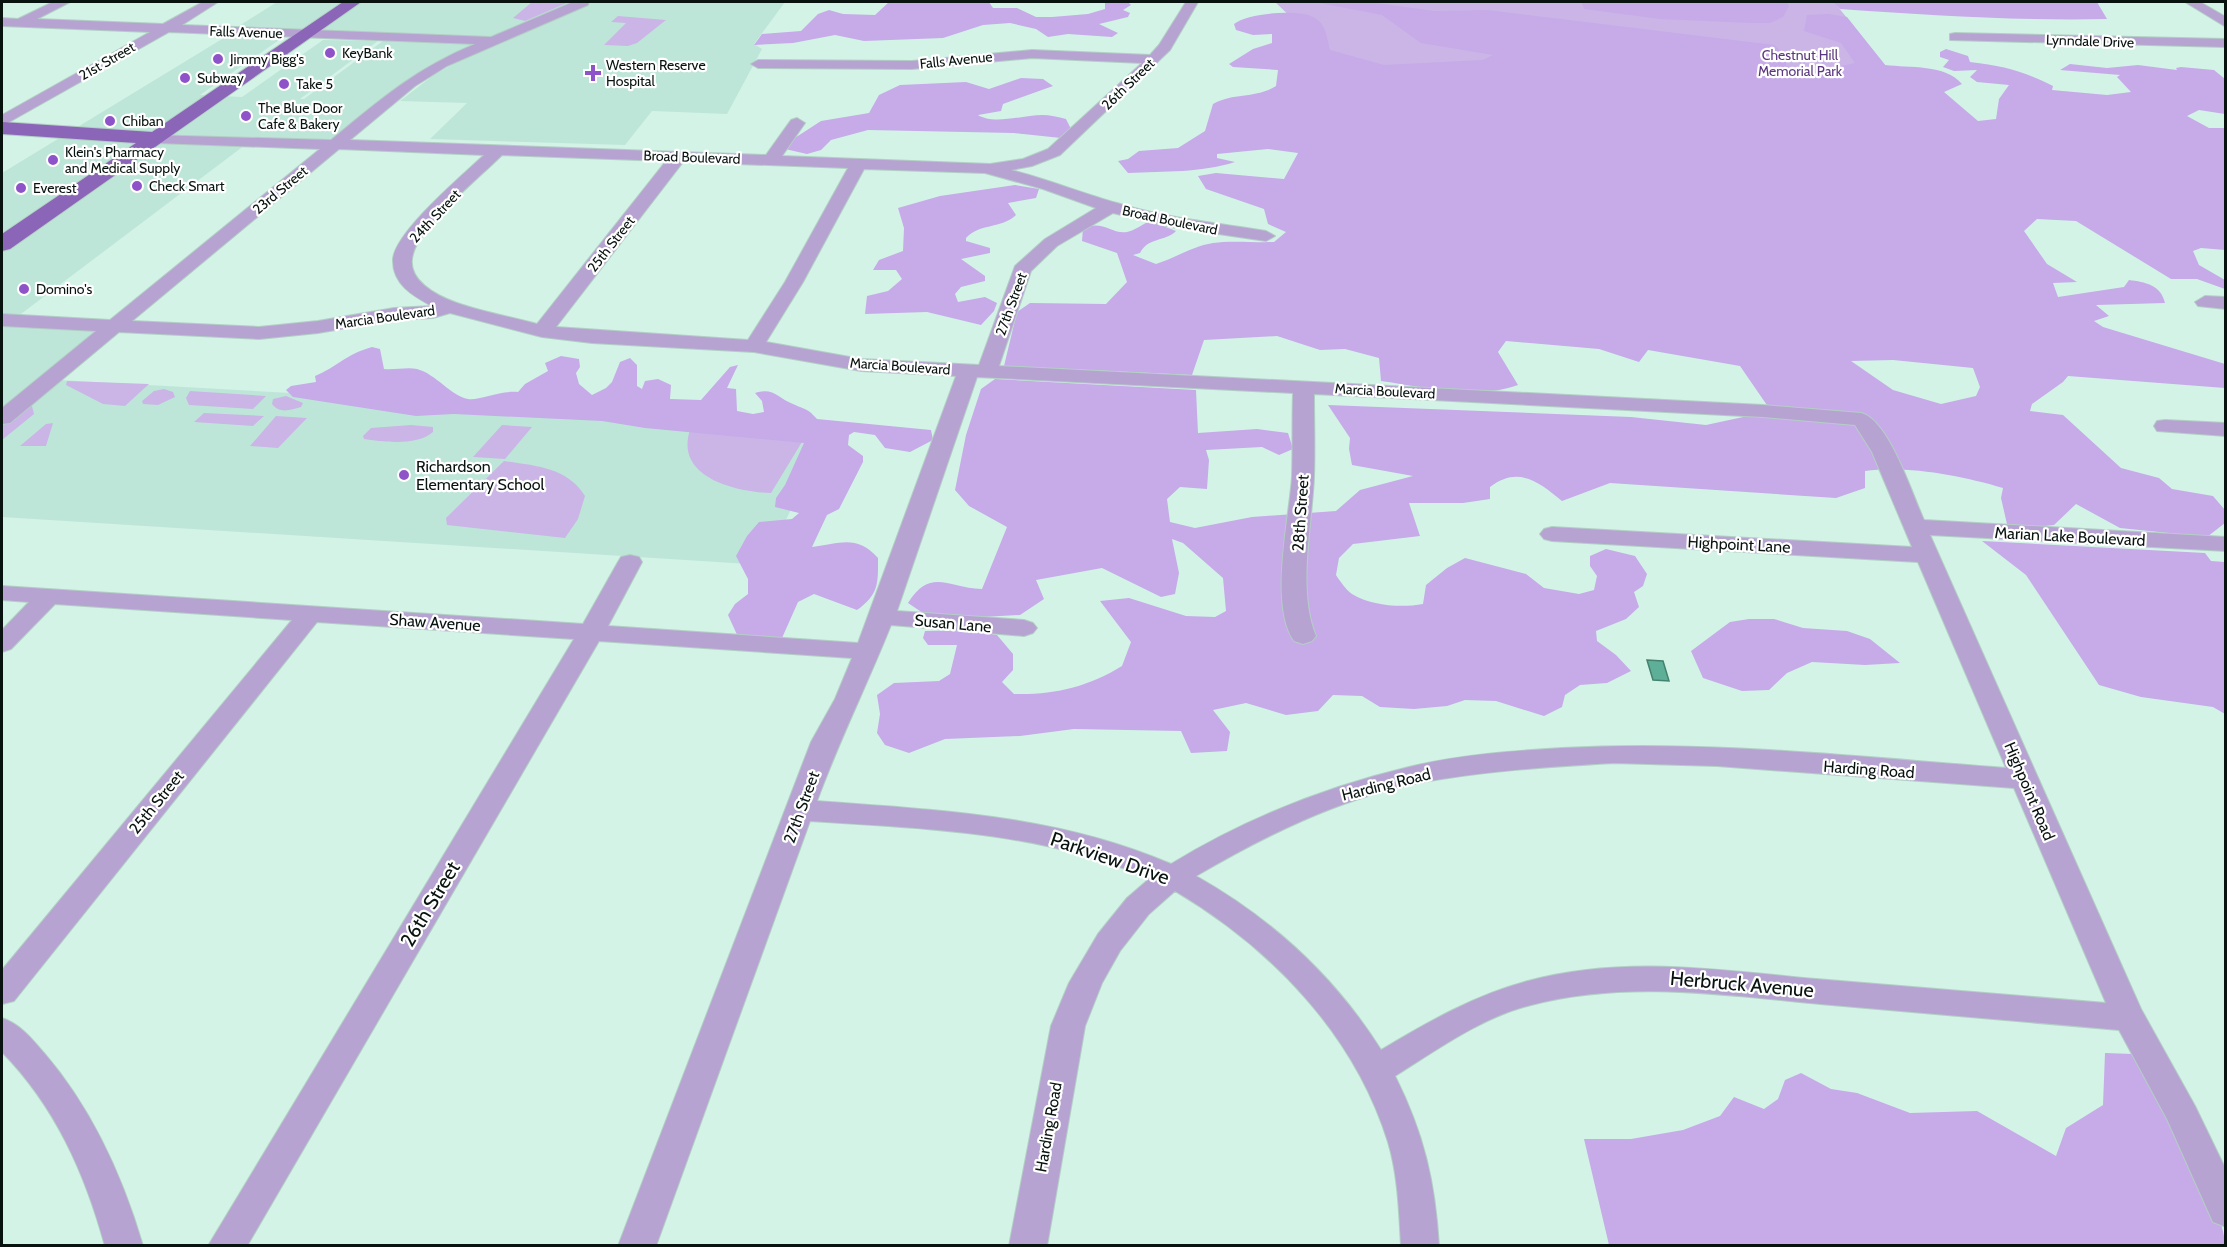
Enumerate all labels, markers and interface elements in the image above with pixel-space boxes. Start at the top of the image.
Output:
street label: Falls Avenue [209,22,283,42]
street label: Lynndale Drive [2046,30,2134,52]
street label: 21st Street [76,38,138,84]
place label: KeyBank [342,44,393,62]
marker: KeyBank [323,46,337,60]
park label: Chestnut Hill Memorial Park [1758,46,1843,80]
street label: Falls Avenue [919,47,993,73]
place label: Jimmy Bigg's [229,50,304,68]
marker: Jimmy Bigg's [211,52,225,66]
street label: 26th Street [1098,54,1158,114]
place label: Western Reserve Hospital [606,56,706,90]
marker: Western Reserve Hospital [584,64,602,82]
place label: Subway [197,69,244,87]
marker: Subway [178,71,192,85]
place label: Take 5 [296,75,333,93]
marker: Take 5 [277,77,291,91]
place label: The Blue Door Cafe & Bakery [258,99,343,133]
marker: The Blue Door Cafe & Bakery [239,109,253,123]
place label: Chiban [122,112,164,130]
marker: Chiban [103,114,117,128]
place label: Klein's Pharmacy and Medical Supply [65,143,180,177]
street label: Broad Boulevard [643,146,741,168]
marker: Klein's Pharmacy and Medical Supply [46,153,60,167]
street label: 23rd Street [249,162,311,218]
place label: Check Smart [149,177,225,195]
place label: Everest [33,179,77,197]
marker: Check Smart [130,179,144,193]
marker: Everest [14,181,28,195]
street label: 24th Street [406,185,465,247]
street label: Broad Boulevard [1121,201,1219,239]
street label: 25th Street [583,212,639,276]
street label: 27th Street [991,270,1031,338]
place label: Domino's [36,280,93,298]
marker: Domino's [17,282,31,296]
street label: Marcia Boulevard [334,301,436,333]
street label: Marcia Boulevard [849,354,951,378]
street label: Marcia Boulevard [1334,379,1436,403]
place label: Richardson Elementary School [416,457,544,494]
marker: Richardson Elementary School [397,468,411,482]
street label: 28th Street [1288,473,1313,552]
street label: Marian Lake Boulevard [1994,523,2146,550]
street label: Highpoint Lane [1687,532,1791,557]
street label: Shaw Avenue [389,610,481,635]
street label: Susan Lane [914,611,992,636]
street label: Highpoint Road [2000,739,2059,843]
street label: Harding Road [1823,757,1915,782]
street label: Harding Road [1340,764,1433,805]
street label: 25th Street [125,766,188,838]
street label: 27th Street [780,768,823,846]
street label: Parkview Drive [1047,826,1173,890]
street label: 26th Street [395,857,465,951]
street label: Herbruck Avenue [1669,966,1815,1002]
street label: Harding Road [1031,1081,1066,1174]

